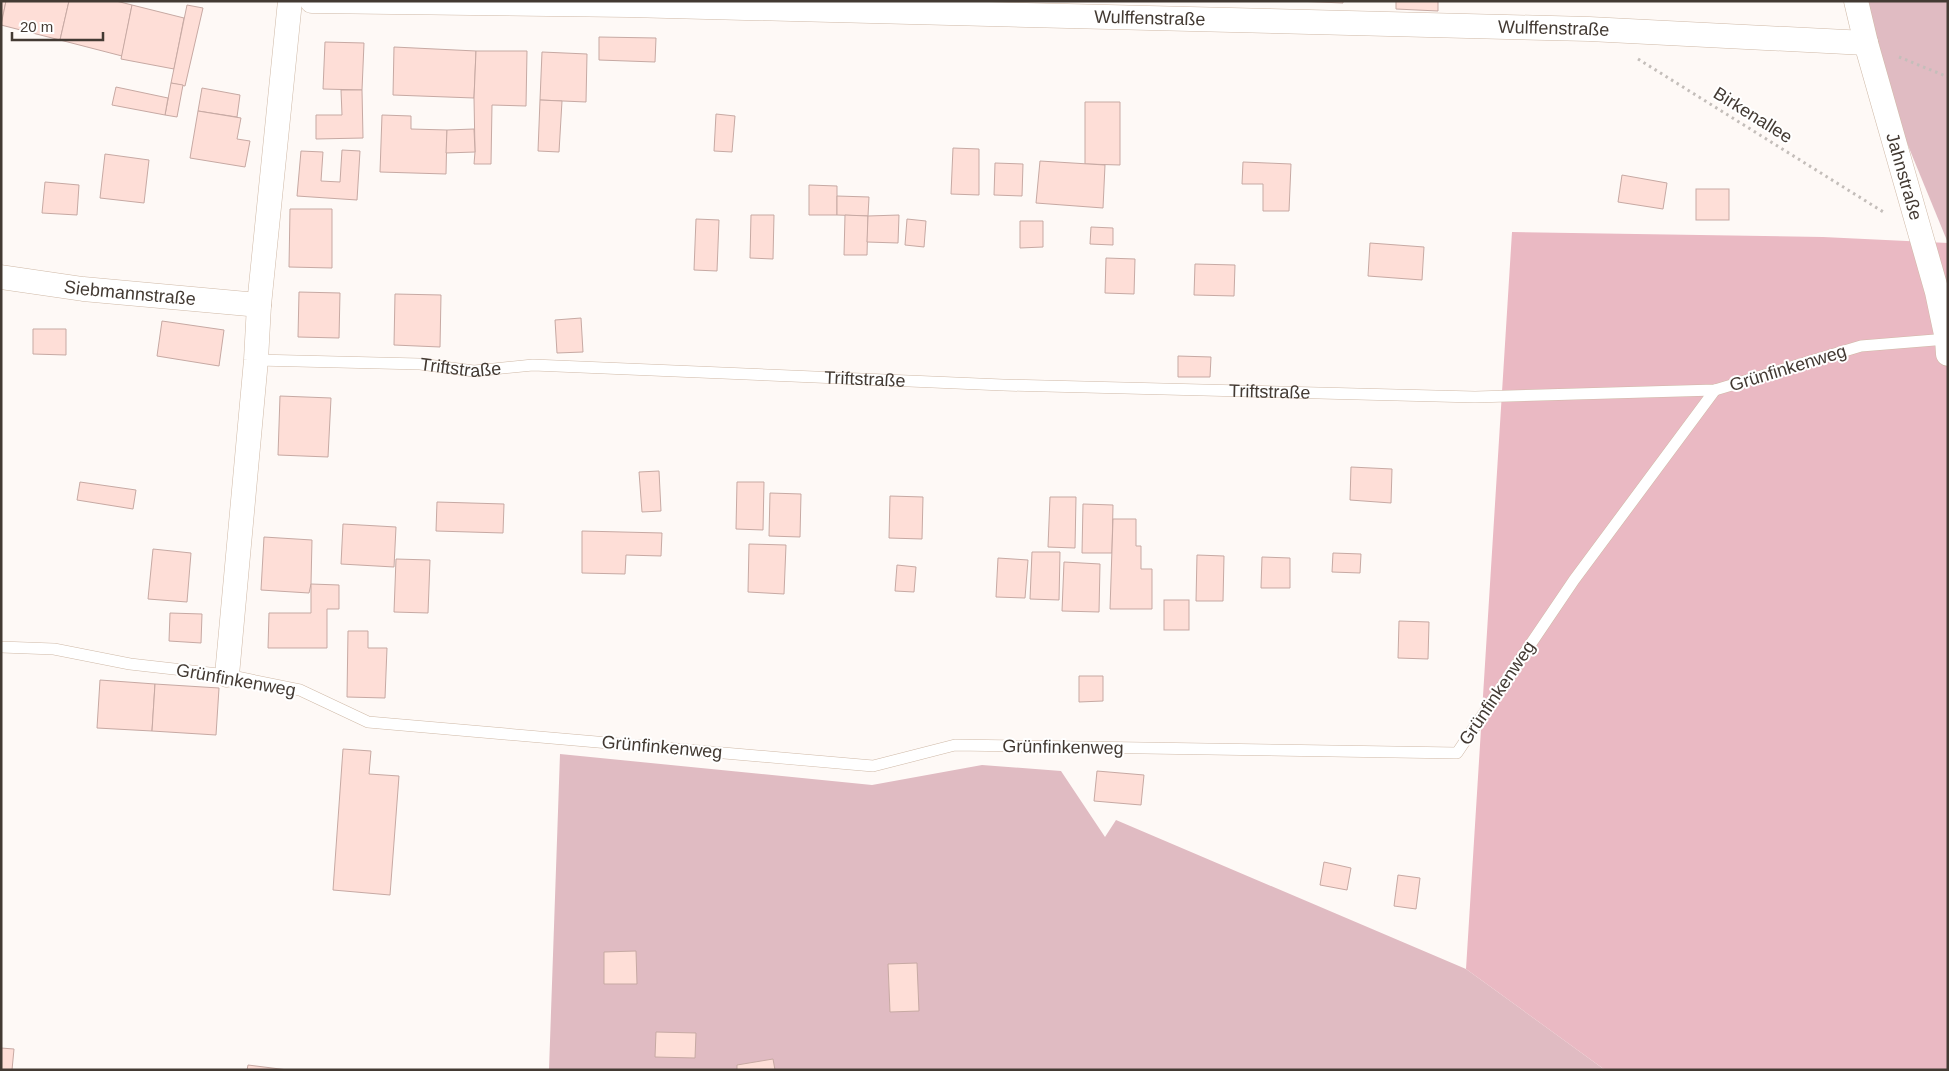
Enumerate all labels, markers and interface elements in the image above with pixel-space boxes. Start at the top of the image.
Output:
street label: Wulffenstraße [1094,7,1206,29]
scale bar [12,10,104,42]
street label: Wulffenstraße [1498,17,1610,40]
text: 20 m [20,18,53,35]
street label: Birkenallee [1710,83,1796,147]
street label: Jahnstraße [1882,130,1926,223]
street label: Siebmannstraße [63,276,197,309]
street label: Grünfinkenweg [1727,341,1849,395]
street label: Triftstraße [419,354,502,381]
street label: Triftstraße [824,367,906,391]
street label: Triftstraße [1229,381,1311,403]
street label: Grünfinkenweg [1455,637,1539,749]
street label: Grünfinkenweg [175,660,297,700]
street label: Grünfinkenweg [601,732,723,762]
street label: Grünfinkenweg [1002,736,1124,758]

